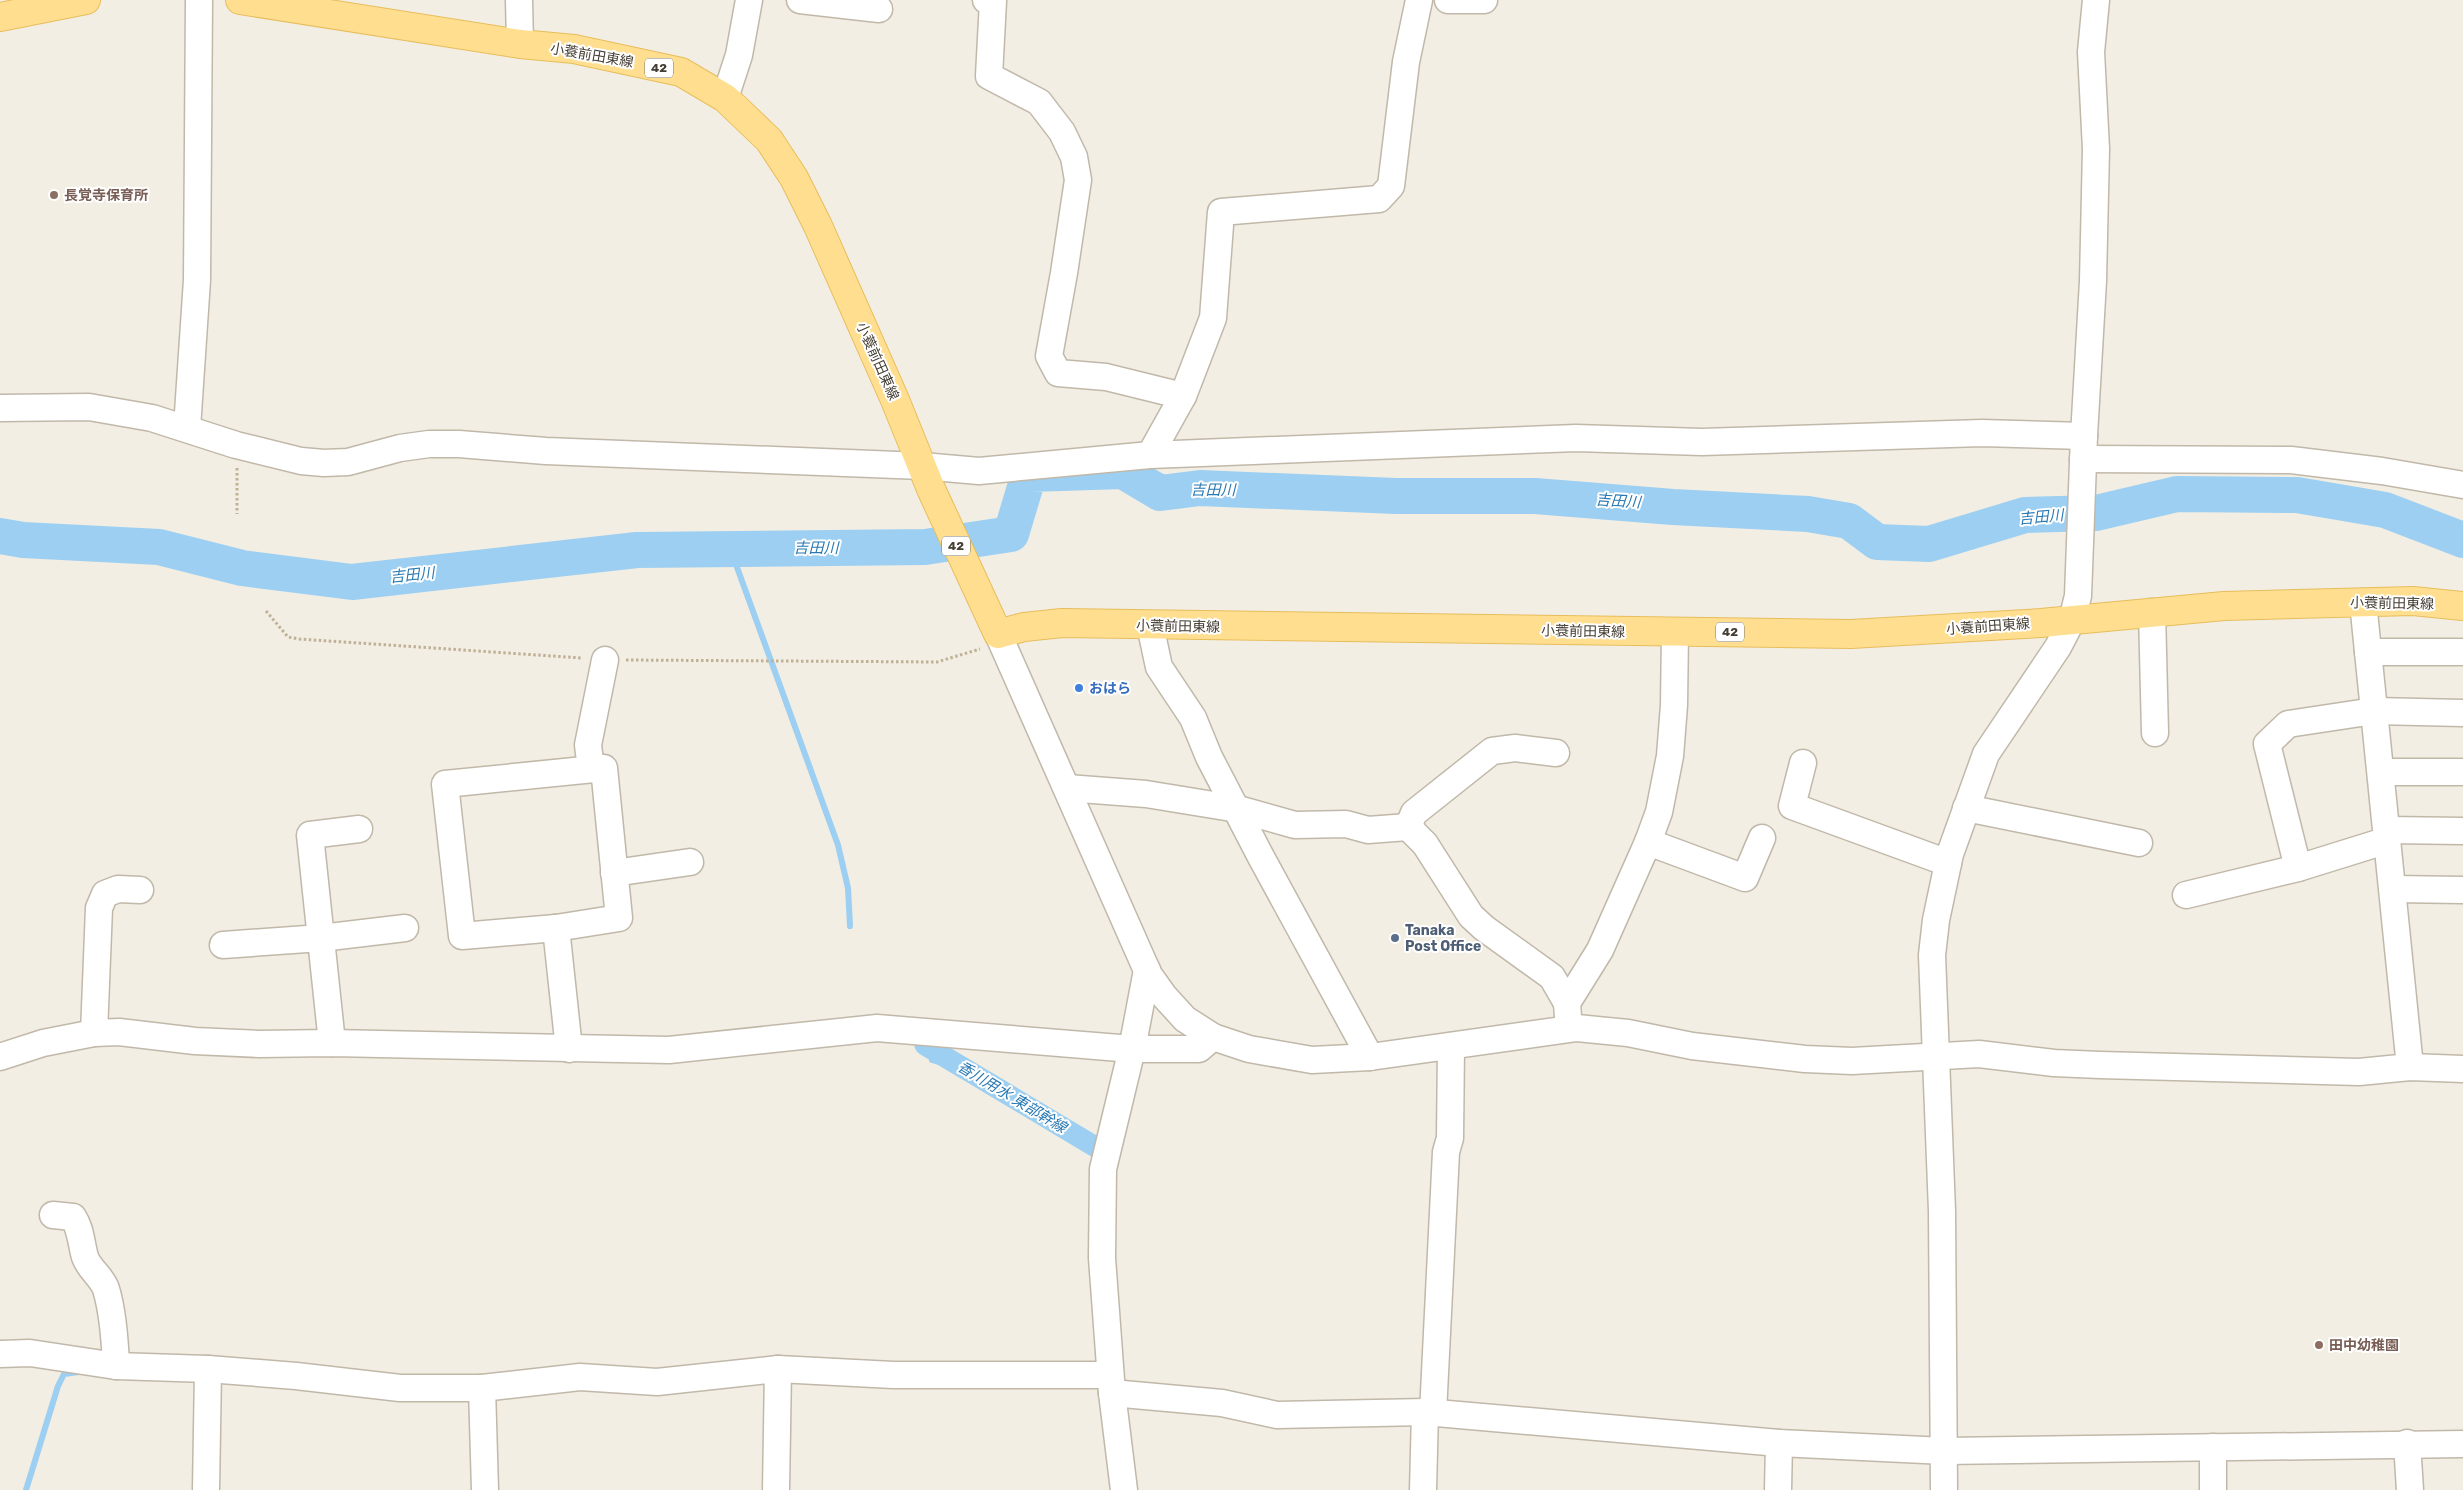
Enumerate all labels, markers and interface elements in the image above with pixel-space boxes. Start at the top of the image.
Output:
street label: 小蓑前田東線 [549,40,635,71]
road number: 42 [645,58,673,78]
place label: 長覚寺保育所 [64,187,148,204]
marker: 長覚寺保育所 [48,189,60,201]
street label: 小蓑前田東線 [853,319,902,403]
water label: 吉田川 [1190,481,1237,499]
water label: 吉田川 [1595,490,1643,512]
water label: 吉田川 [2018,506,2066,528]
road number: 42 [942,536,970,556]
water label: 吉田川 [793,539,840,557]
water label: 吉田川 [389,563,437,586]
street label: 小蓑前田東線 [2350,594,2434,613]
street label: 小蓑前田東線 [1946,615,2031,638]
street label: 小蓑前田東線 [1136,617,1220,636]
street label: 小蓑前田東線 [1541,622,1625,641]
road number: 42 [1716,622,1744,642]
place label: おはら [1089,680,1131,697]
marker: おはら [1073,682,1085,694]
place label: Tanaka Post Office [1405,922,1481,955]
marker: Tanaka Post Office [1389,932,1401,944]
water label: 香川用水 東部幹線 [954,1057,1071,1138]
place label: 田中幼稚園 [2329,1337,2399,1354]
marker: 田中幼稚園 [2313,1339,2325,1351]

